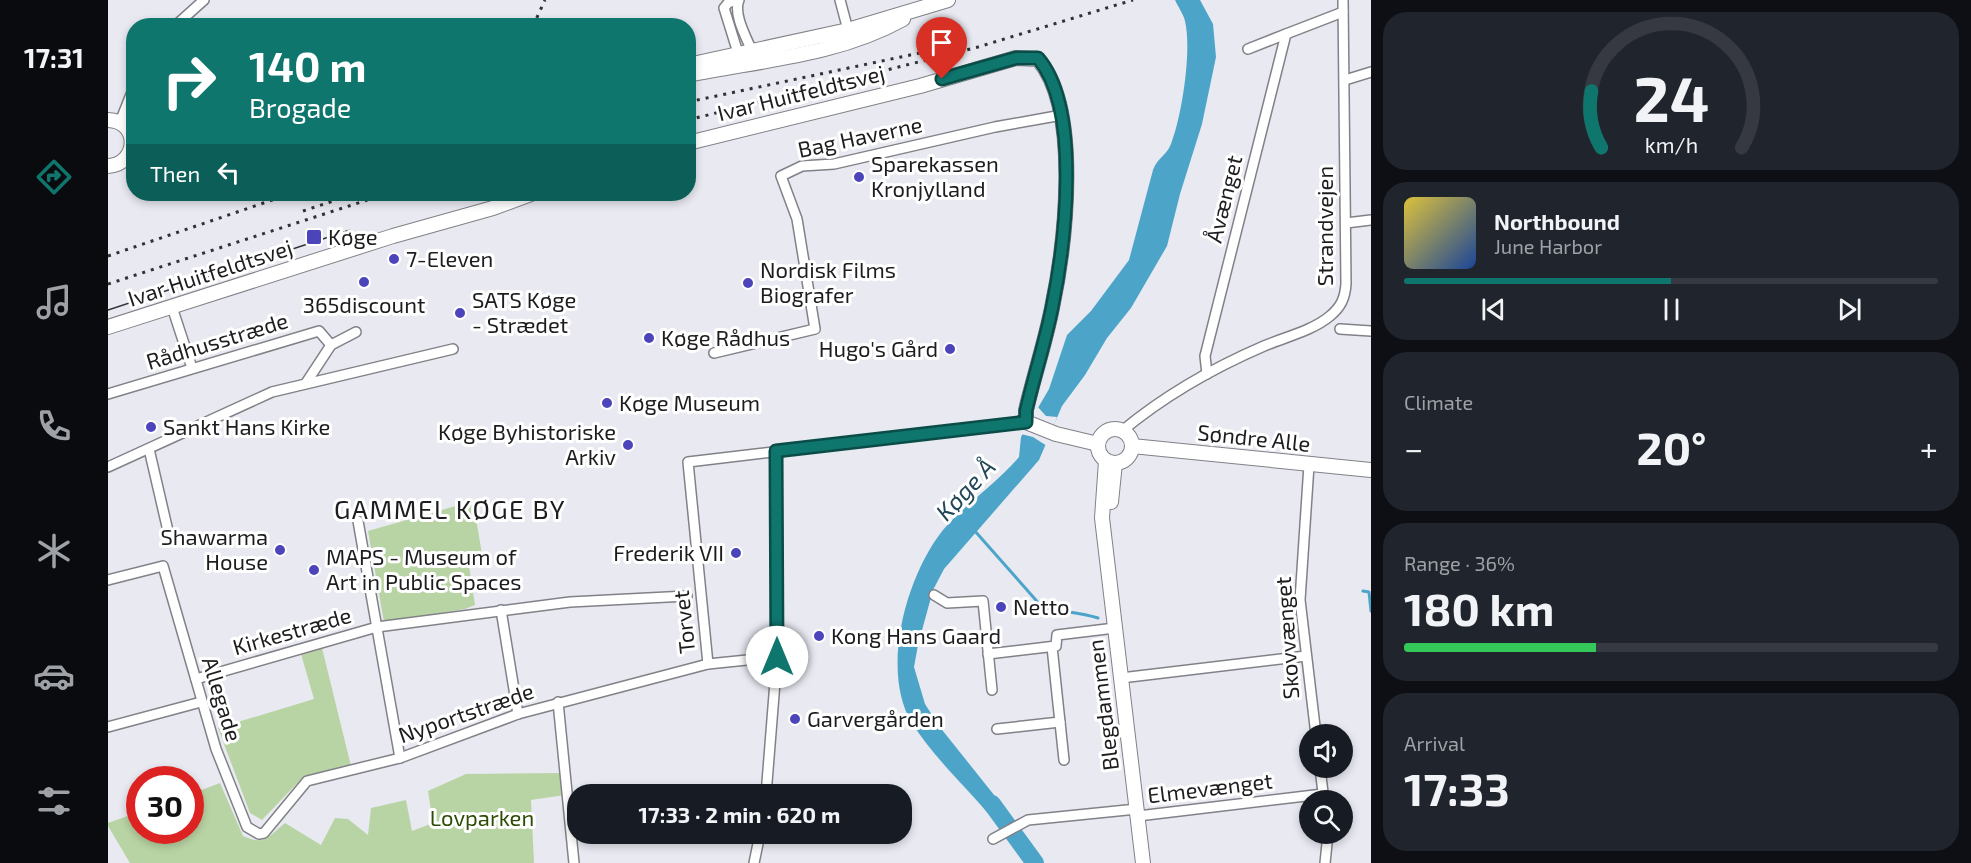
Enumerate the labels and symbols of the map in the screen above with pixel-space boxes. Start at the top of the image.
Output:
pin [916,17,967,79]
street label: Ivar Huitfeldtsvej [715,59,887,126]
street label: Bag Haverne [795,110,924,162]
place label: Sparekassen Kronjylland [871,150,999,202]
street label: Åvænget [1200,152,1246,245]
street label: Strandvejen [1311,166,1338,286]
marker: Sparekassen Kronjylland [852,170,866,184]
place label: Køge [328,223,378,249]
marker: Køge [305,228,323,246]
street label: Ivar Huitfeldtsvej [124,233,295,312]
place label: 7-Eleven [406,245,493,271]
marker: 7-Eleven [387,252,401,266]
place label: Nordisk Films Biografer [760,256,896,307]
marker: 365discount [357,275,371,289]
marker: Nordisk Films Biografer [741,276,755,290]
place label: SATS Køge - Strædet [472,286,576,337]
place label: 365discount [303,291,425,317]
street label: Rådhusstræde [143,306,291,374]
marker: SATS Køge - Strædet [453,306,467,320]
place label: Køge Rådhus [661,324,790,350]
marker: Køge Rådhus [642,331,656,345]
place label: Hugo's Gård [819,335,938,361]
marker: Hugo's Gård [943,342,957,356]
place label: Køge Museum [619,389,760,415]
marker: Køge Museum [600,396,614,410]
place label: Sankt Hans Kirke [163,413,330,439]
place label: Køge Byhistoriske Arkiv [438,418,616,469]
street label: Søndre Alle [1196,418,1312,456]
marker: Sankt Hans Kirke [144,420,158,434]
marker: Køge Byhistoriske Arkiv [621,438,635,452]
water label: Køge Å [929,452,1001,526]
district label: GAMMEL KØGE BY [334,493,566,524]
place label: Shawarma House [160,523,268,574]
place label: Frederik VII [613,539,724,565]
marker: Shawarma House [273,543,287,557]
place label: MAPS - Museum of Art in Public Spaces [326,543,521,594]
marker: Frederik VII [729,546,743,560]
marker: MAPS - Museum of Art in Public Spaces [307,563,321,577]
street label: Skovvænget [1269,576,1303,700]
street label: Torvet [667,589,699,655]
place label: Netto [1013,593,1070,619]
marker: Netto [994,600,1008,614]
street label: Kirkestræde [230,601,354,659]
place label: Kong Hans Gaard [831,622,1001,648]
position arrow [745,625,809,689]
marker: Kong Hans Gaard [812,629,826,643]
street label: Blegdammen [1081,638,1123,772]
street label: Allegade [198,653,248,744]
street label: Nyportstræde [395,677,537,747]
place label: Garvergården [807,705,944,731]
marker: Garvergården [788,712,802,726]
speed limit sign: 30 [126,766,204,844]
street label: Elmevænget [1146,766,1274,808]
park label: Lovparken [430,804,534,830]

